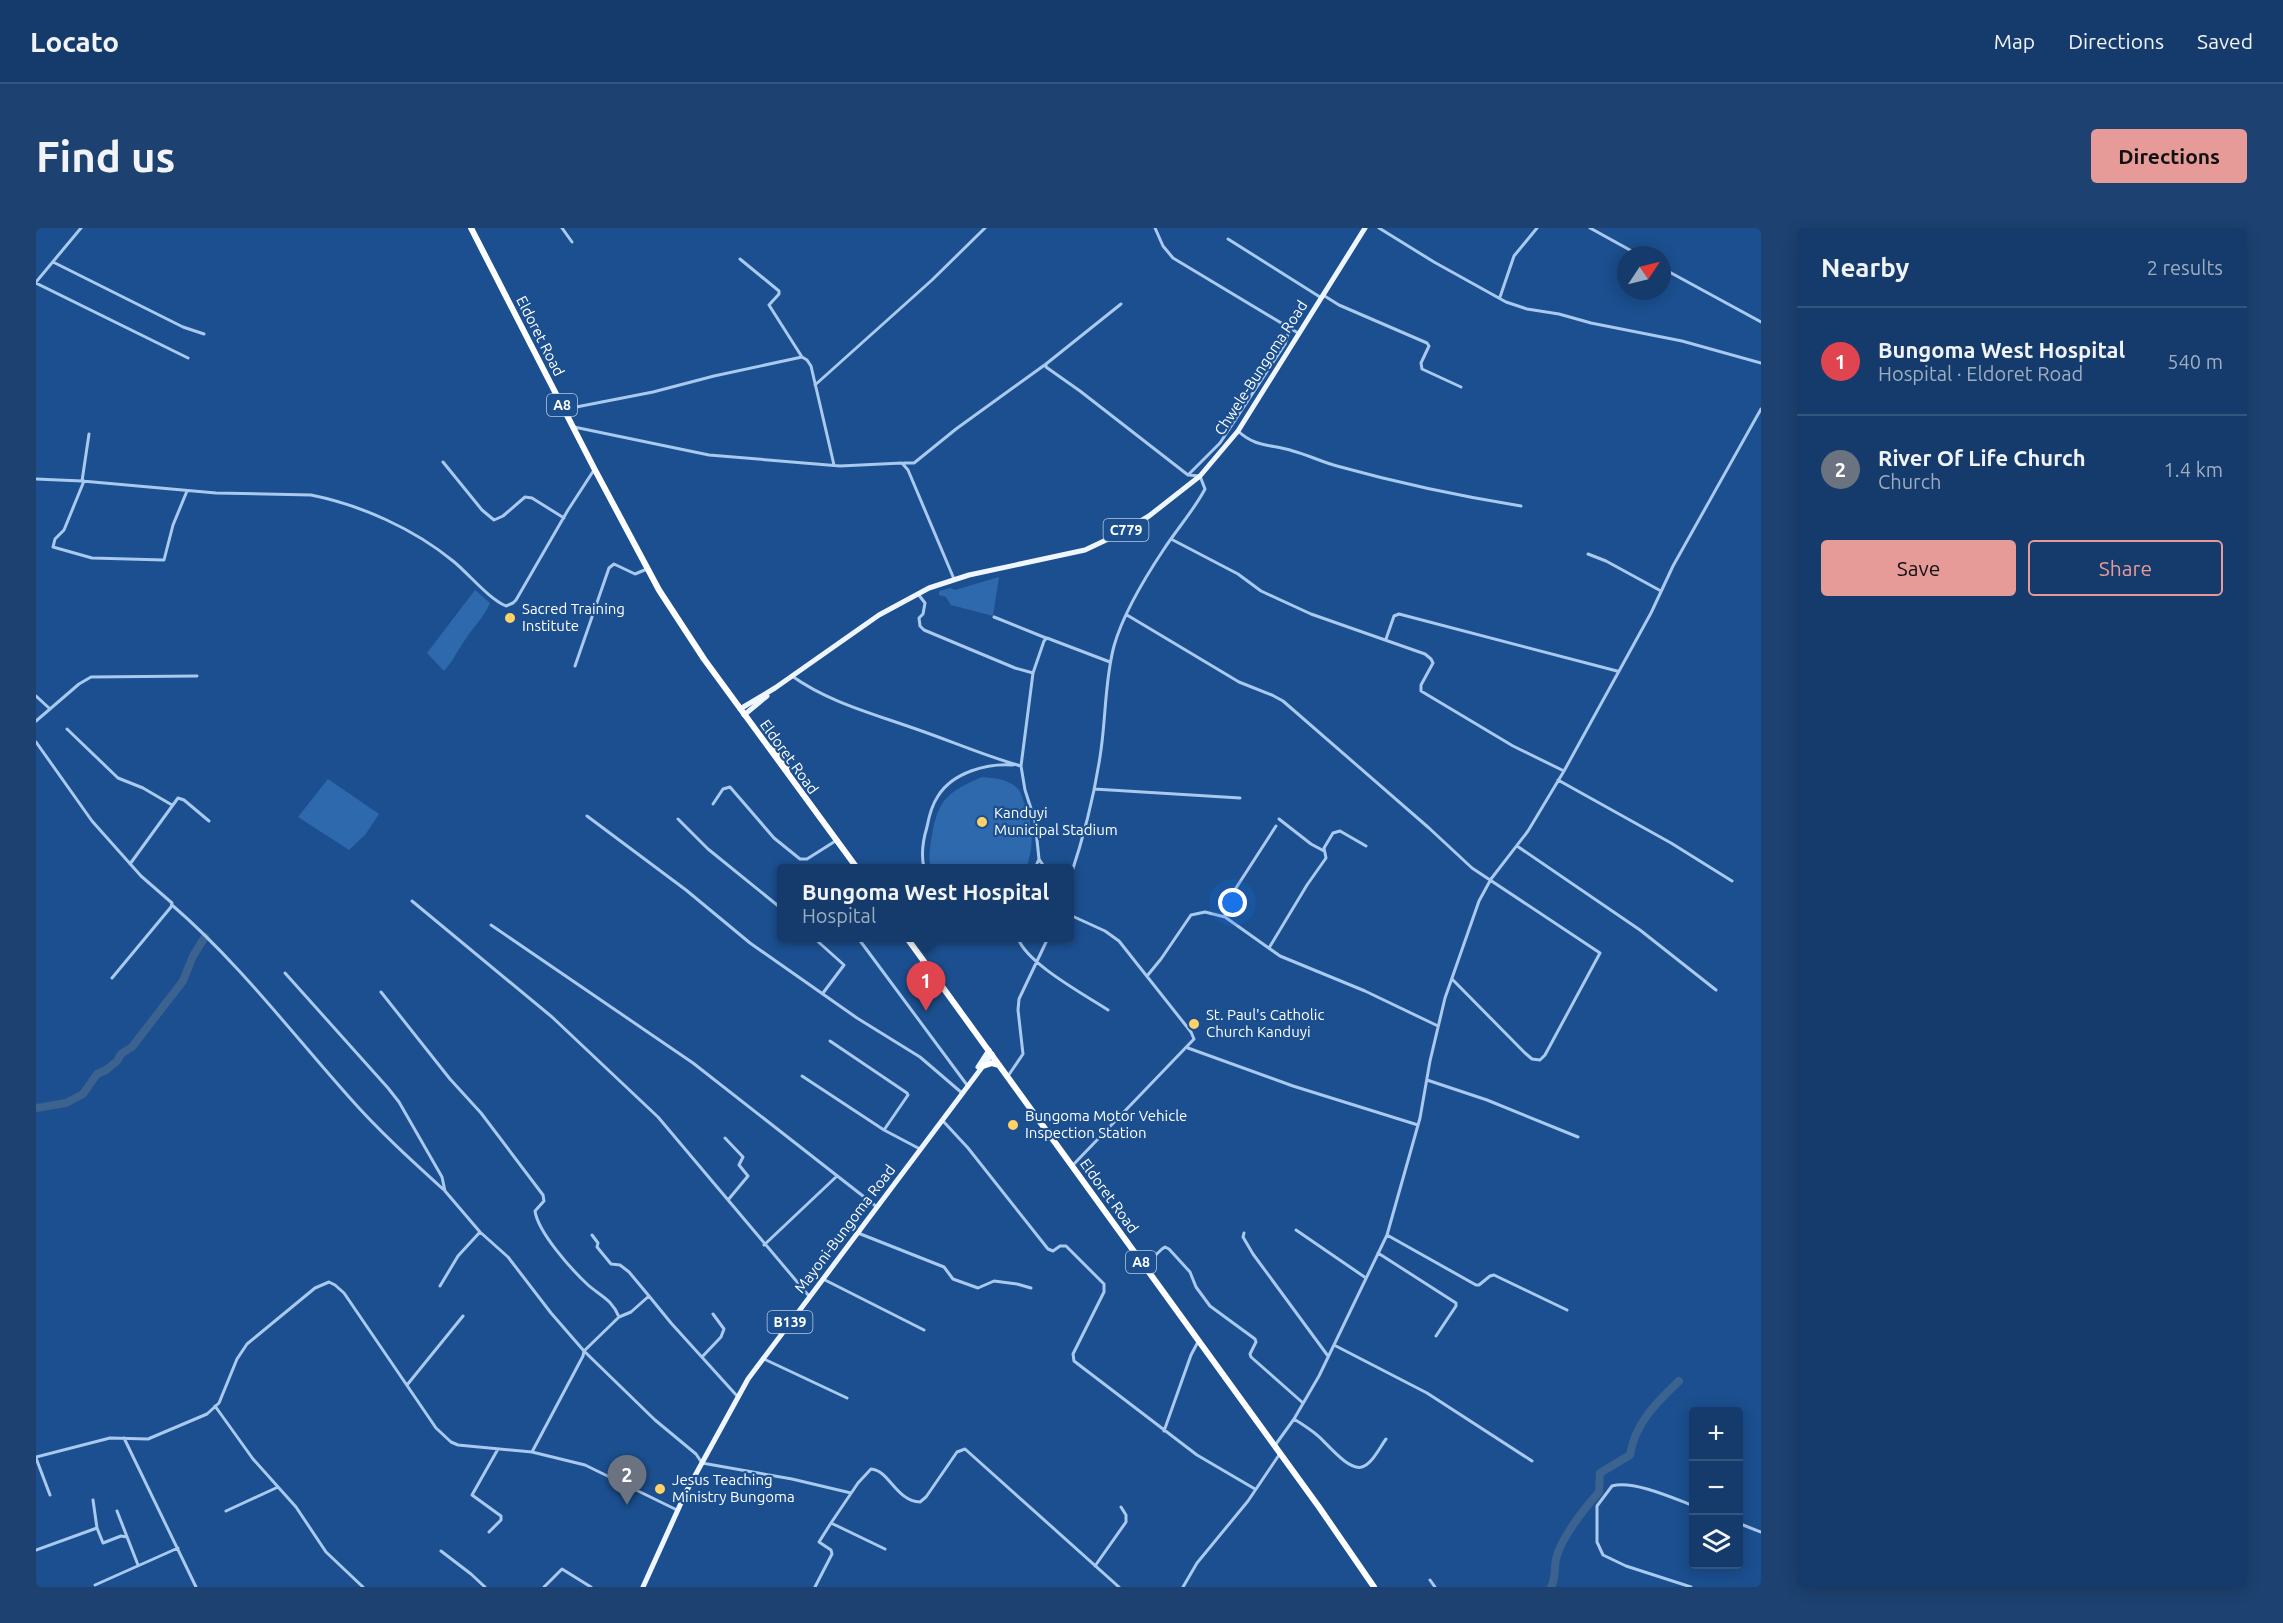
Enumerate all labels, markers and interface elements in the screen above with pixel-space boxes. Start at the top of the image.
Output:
text: Locato [30,26,119,57]
text: Map [1994,29,2035,53]
text: Directions [2068,29,2164,53]
text: Saved [2197,29,2253,53]
button: Directions [2091,129,2247,183]
text: Find us [36,133,175,180]
north arrow [1617,246,1671,300]
text: Nearby [1821,253,1909,282]
text: 2 results [2147,256,2223,279]
street label: Eldoret Road [513,293,568,379]
street label: Chwele-Bungoma Road [1211,297,1310,438]
text: Bungoma West Hospital [1878,337,2125,362]
text: 1 [1835,350,1846,373]
text: 540 m [2167,350,2223,373]
text: Hospital · Eldoret Road [1878,362,2083,385]
road number: A8 [547,394,577,416]
text: River Of Life Church [1878,445,2086,470]
text: 2 [1835,458,1846,481]
text: 1.4 km [2164,458,2223,481]
text: Church [1878,470,1941,493]
road number: C779 [1104,519,1148,541]
button: Save [1821,540,2016,596]
button: Share [2028,540,2223,596]
place label: Sacred Training Institute [522,600,625,634]
marker: Sacred Training Institute [503,611,517,625]
street label: Eldoret Road [757,716,822,797]
place label: Kanduyi Municipal Stadium [994,804,1118,838]
marker: Kanduyi Municipal Stadium [975,815,989,829]
popup [777,864,1074,942]
text: Bungoma West Hospital [802,879,1049,904]
your location [1218,888,1247,917]
text: Hospital [802,904,876,927]
pin: 1 [906,962,946,1011]
place label: St. Paul's Catholic Church Kanduyi [1206,1006,1324,1040]
marker: St. Paul's Catholic Church Kanduyi [1187,1017,1201,1031]
place label: Bungoma Motor Vehicle Inspection Station [1025,1107,1187,1141]
marker: Bungoma Motor Vehicle Inspection Station [1006,1118,1020,1132]
street label: Eldoret Road [1077,1155,1142,1236]
street label: Mayoni-Bungoma Road [791,1161,898,1296]
road number: A8 [1126,1251,1156,1273]
road number: B139 [768,1311,813,1333]
map controls [1689,1407,1743,1569]
button: + [1689,1407,1743,1461]
pin: 2 [608,1456,646,1505]
button: − [1689,1461,1743,1515]
place label: Jesus Teaching Ministry Bungoma [672,1471,795,1505]
marker: Jesus Teaching Ministry Bungoma [653,1482,667,1496]
button: layers [1689,1515,1743,1569]

